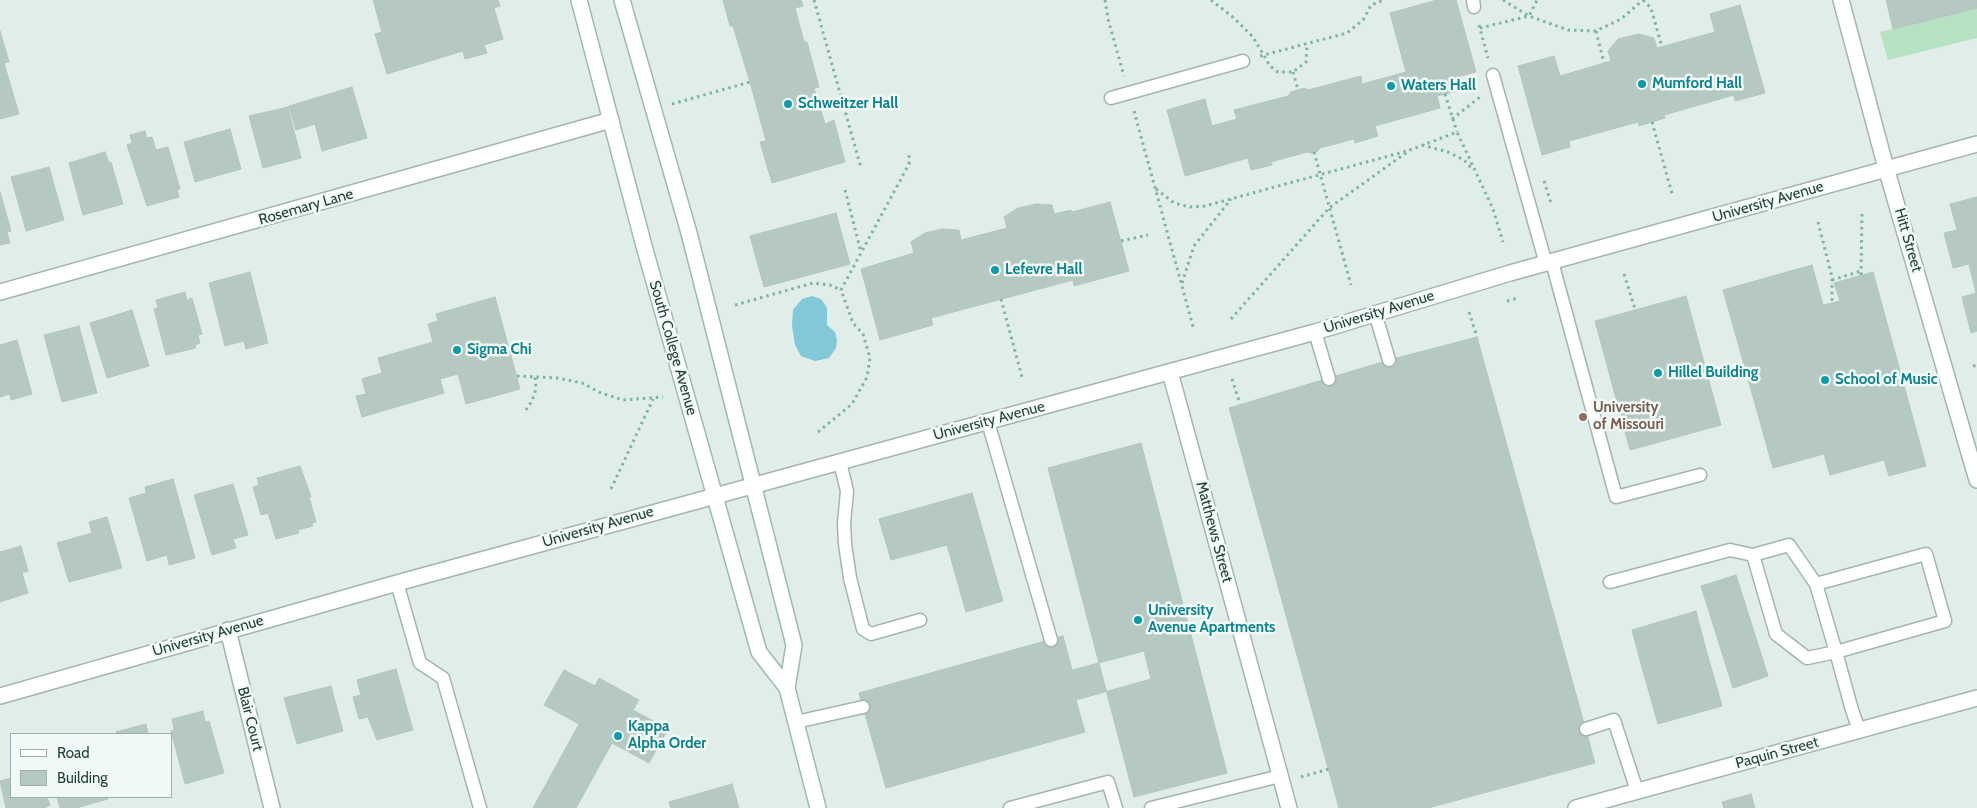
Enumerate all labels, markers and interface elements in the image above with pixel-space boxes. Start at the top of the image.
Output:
place label: Mumford Hall [1652,75,1742,93]
place label: Waters Hall [1401,77,1476,95]
marker: Mumford Hall [1636,78,1648,90]
marker: Waters Hall [1385,80,1397,92]
place label: Schweitzer Hall [798,95,898,113]
marker: Schweitzer Hall [782,98,794,110]
street label: University Avenue [1710,178,1826,226]
street label: Rosemary Lane [257,185,355,229]
street label: Hitt Street [1890,206,1926,274]
place label: Lefevre Hall [1005,261,1082,279]
marker: Lefevre Hall [989,264,1001,276]
street label: South College Avenue [645,278,701,418]
street label: University Avenue [1321,287,1437,337]
place label: Sigma Chi [467,341,532,359]
marker: Sigma Chi [451,344,463,356]
place label: Hillel Building [1668,364,1758,382]
marker: Hillel Building [1652,367,1664,379]
place label: School of Music [1835,371,1938,389]
marker: School of Music [1819,374,1831,386]
street label: University Avenue [931,397,1047,445]
place label: University of Missouri [1593,399,1664,434]
marker: University of Missouri [1577,411,1589,423]
street label: Matthews Street [1192,479,1236,585]
street label: University Avenue [540,503,656,551]
place label: University Avenue Apartments [1148,602,1275,637]
street label: University Avenue [150,612,266,660]
marker: University Avenue Apartments [1132,614,1144,626]
street label: Blair Court [233,685,267,753]
place label: Kappa Alpha Order [628,718,706,753]
marker: Kappa Alpha Order [612,730,624,742]
legend [10,733,172,798]
street label: Paquin Street [1733,733,1821,773]
text: Road [57,744,90,762]
text: Building [57,769,108,787]

